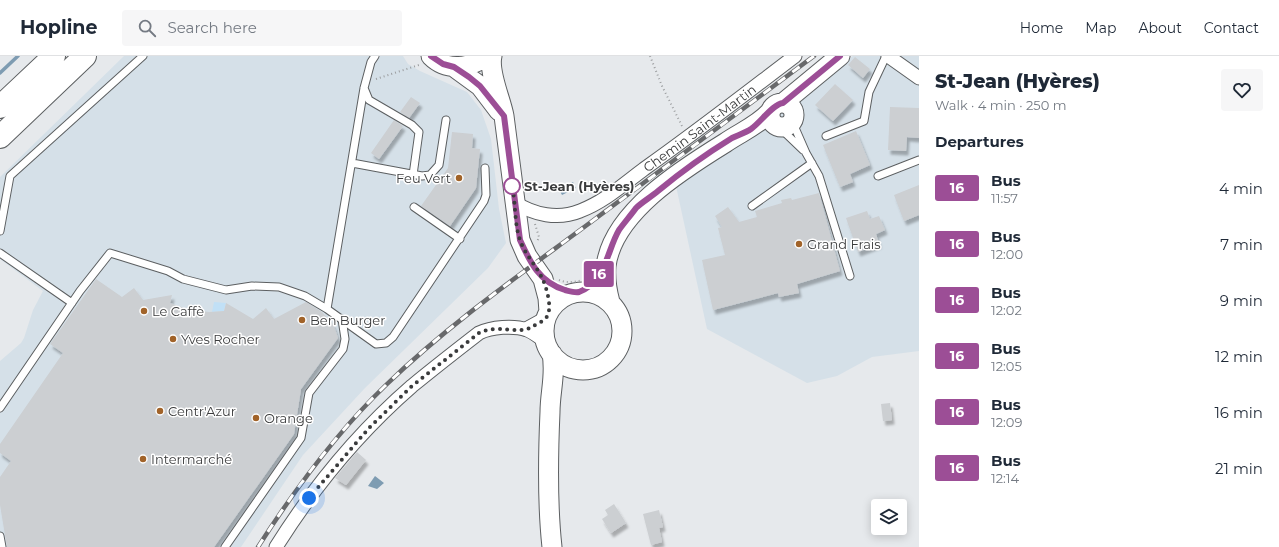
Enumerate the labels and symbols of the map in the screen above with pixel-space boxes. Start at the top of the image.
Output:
street label: Chemin Saint-Martin [640,81,759,175]
place label: Feu Vert [396,170,451,186]
marker: Feu Vert [454,173,464,183]
marker: St-Jean (Hyères) [503,177,521,195]
place label: St-Jean (Hyères) [524,178,634,194]
place label: Grand Frais [807,236,881,252]
marker: Grand Frais [794,239,804,249]
line badge: 16 [581,261,617,287]
place label: Le Caffè [152,303,204,319]
marker: Le Caffè [139,306,149,316]
place label: Ben Burger [310,312,385,328]
marker: Ben Burger [297,315,307,325]
place label: Yves Rocher [181,331,260,347]
marker: Yves Rocher [168,334,178,344]
place label: Centr'Azur [168,403,236,419]
marker: Centr'Azur [155,406,165,416]
place label: Orange [264,410,313,426]
marker: Orange [251,413,261,423]
place label: Intermarché [151,451,232,467]
marker: Intermarché [138,454,148,464]
your location [299,488,319,508]

